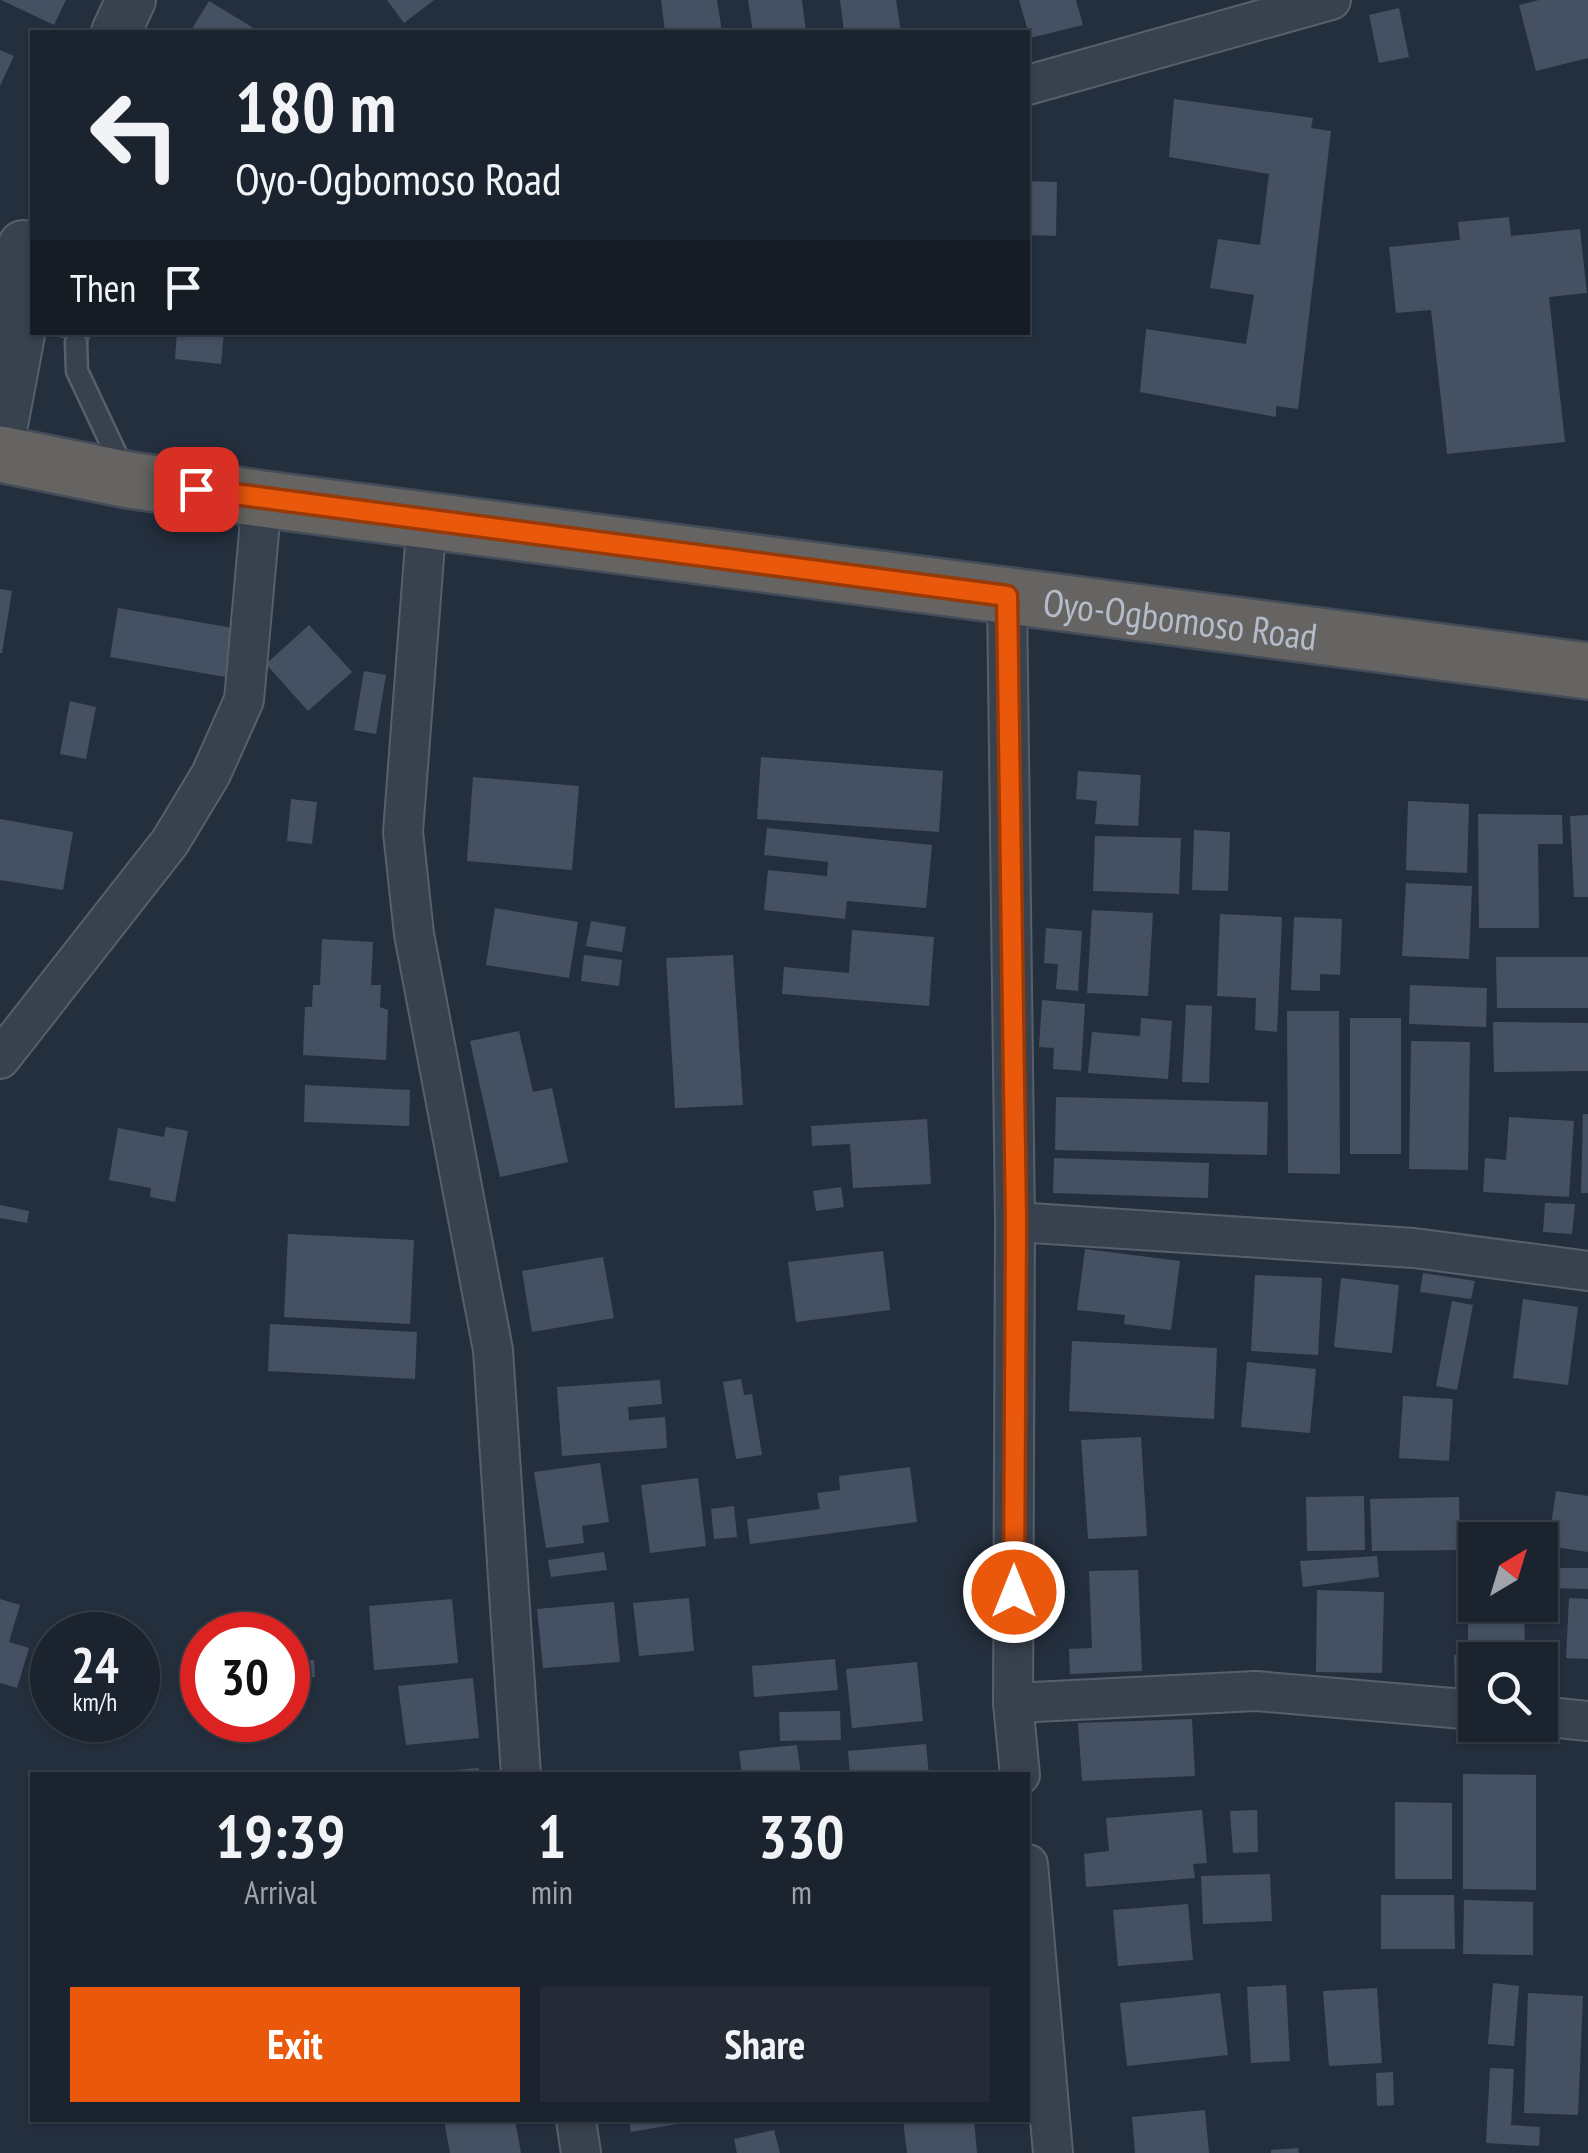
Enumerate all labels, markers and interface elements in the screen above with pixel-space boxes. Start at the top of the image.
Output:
text: 180 m [235,61,396,151]
icon: left [70,70,200,200]
text: Oyo-Ogbomoso Road [235,149,561,207]
icon: arrive [156,260,211,315]
text: Then [70,263,136,312]
pin [154,447,239,532]
icon: arrive [169,462,224,517]
street label: Oyo-Ogbomoso Road [1040,576,1320,660]
north arrow [1458,1522,1558,1622]
map controls [1458,1522,1558,1742]
position arrow [962,1540,1066,1644]
speed limit sign: 30 [180,1612,310,1742]
text: 24 [71,1632,119,1697]
button: search [1458,1642,1558,1742]
text: km/h [73,1686,117,1718]
text: 19:39 [216,1797,345,1875]
text: 1 [538,1797,566,1875]
text: 330 [758,1797,844,1875]
text: Arrival [244,1871,317,1913]
text: min [531,1871,573,1913]
text: m [791,1871,812,1913]
button: Exit [70,1987,520,2102]
button: Share [540,1987,990,2102]

